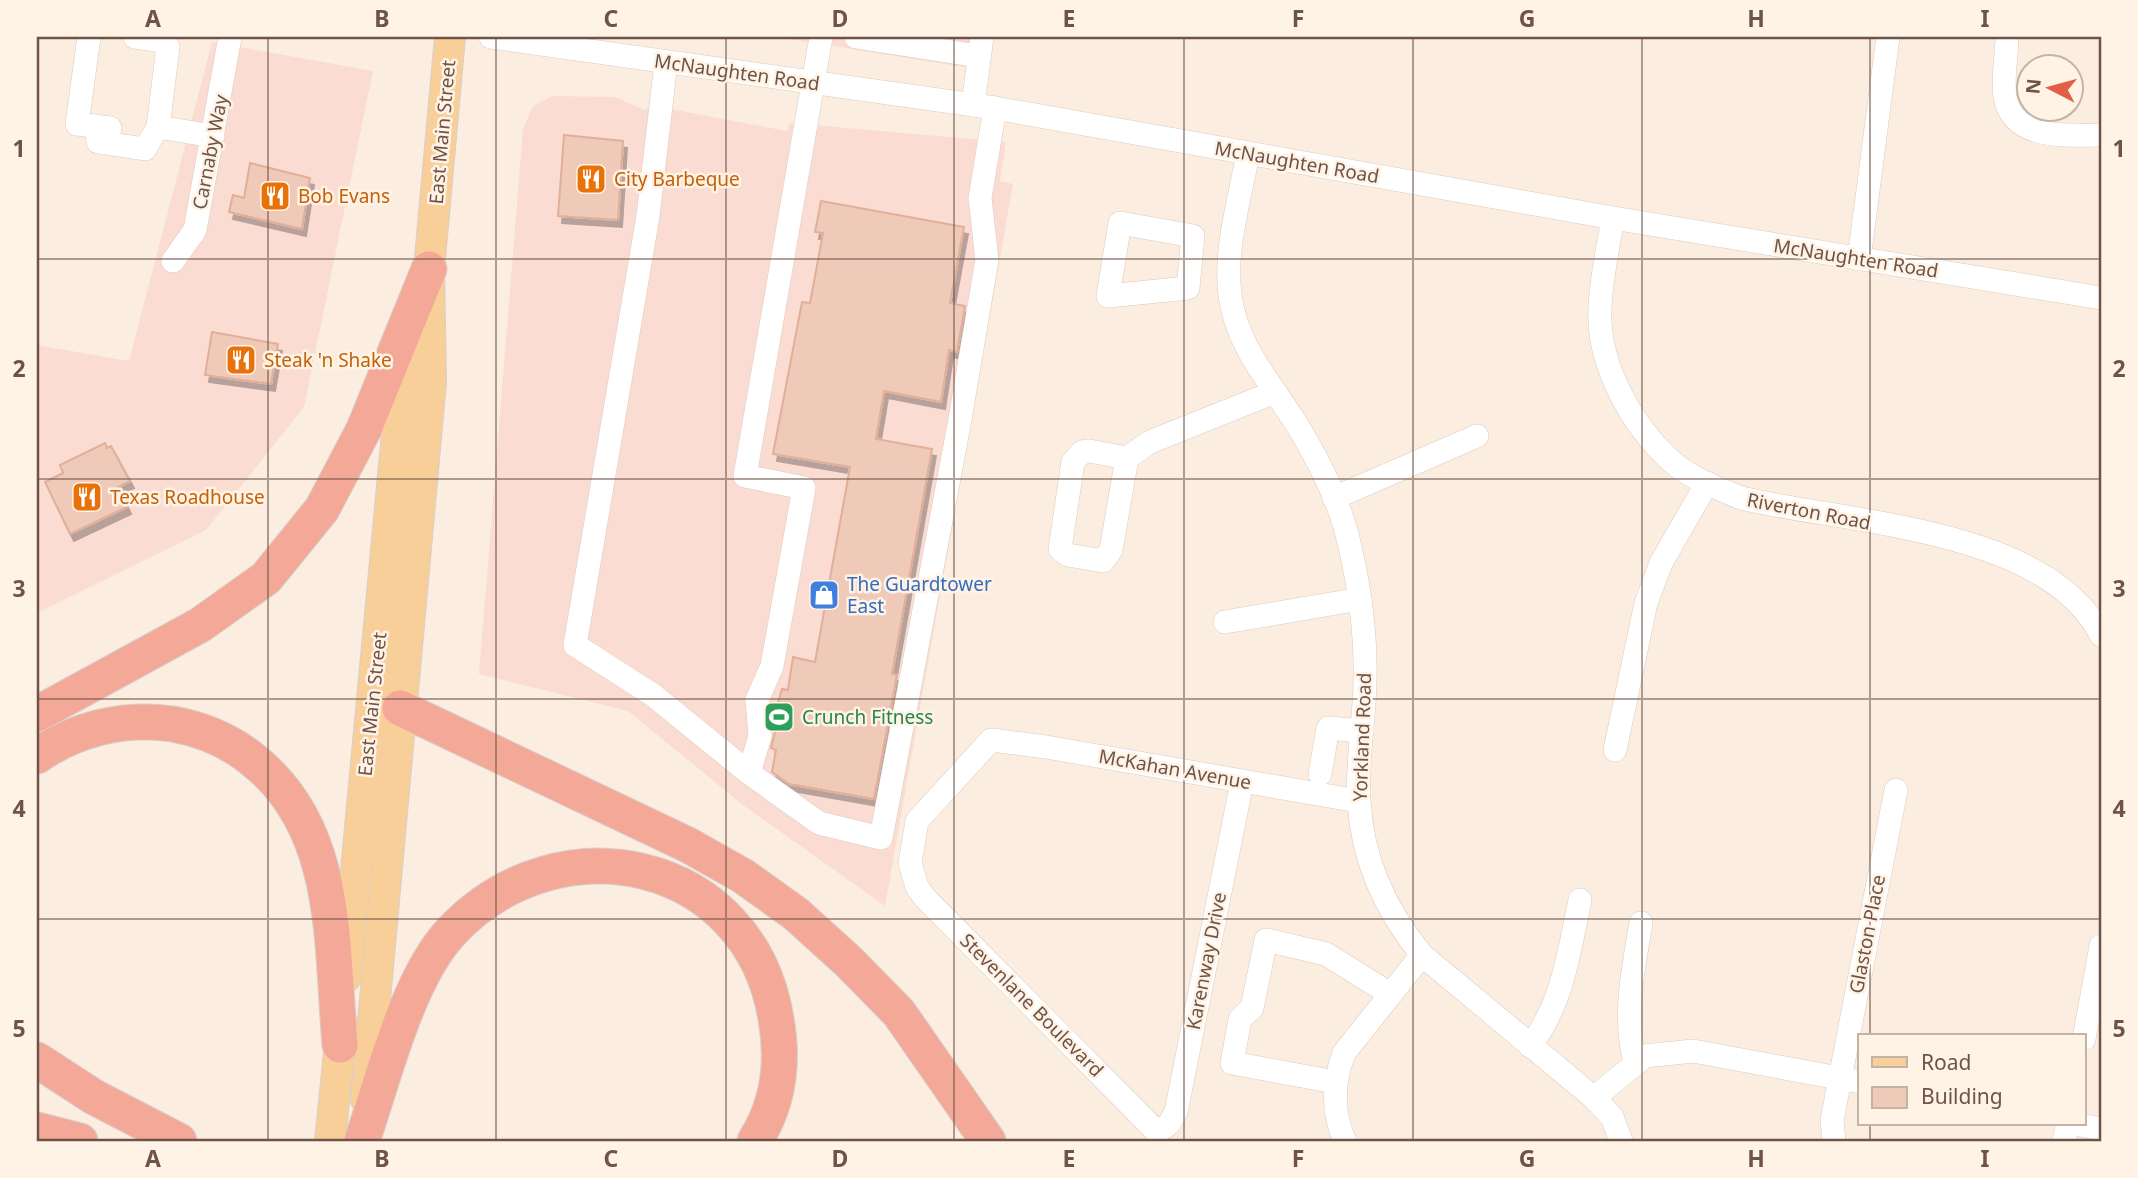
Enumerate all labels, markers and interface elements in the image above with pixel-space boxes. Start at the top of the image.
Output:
text: A [145,2,161,34]
text: B [374,2,390,34]
text: C [604,2,619,34]
text: D [832,2,848,34]
text: E [1063,2,1075,34]
text: F [1292,2,1304,34]
text: G [1519,2,1535,34]
text: H [1747,2,1765,34]
text: I [1981,2,1990,34]
street label: McNaughten Road [653,48,821,96]
north arrow [2016,52,2086,122]
street label: East Main Street [423,59,461,205]
text: N [2019,77,2047,95]
street label: Carnaby Way [186,92,234,212]
text: 1 [12,132,26,164]
text: 1 [2112,132,2126,164]
street label: McNaughten Road [1213,135,1381,189]
restaurant icon: City Barbeque [574,162,608,196]
place label: City Barbeque [614,166,740,192]
restaurant icon: Bob Evans [258,179,292,213]
place label: Bob Evans [298,183,390,209]
street label: McNaughten Road [1772,232,1940,284]
restaurant icon: Steak 'n Shake [224,343,258,377]
place label: Steak 'n Shake [264,347,392,373]
text: 2 [12,352,26,384]
text: 2 [2112,352,2126,384]
restaurant icon: Texas Roadhouse [70,480,104,514]
place label: Texas Roadhouse [110,484,265,510]
street label: Riverton Road [1745,486,1873,536]
place label: The Guardtower East [847,571,992,619]
text: 3 [12,572,26,604]
text: 3 [2112,572,2126,604]
shop icon: The Guardtower East [807,578,841,612]
street label: East Main Street [352,631,393,777]
street label: Yorkland Road [1347,672,1377,802]
sports icon: Crunch Fitness [762,700,796,734]
place label: Crunch Fitness [802,704,933,730]
street label: McKahan Avenue [1097,743,1253,795]
text: 4 [12,792,26,824]
text: 4 [2112,792,2126,824]
street label: Glaston Place [1843,872,1891,996]
street label: Karenway Drive [1180,890,1232,1032]
street label: Stevenlane Boulevard [955,928,1109,1082]
text: 5 [12,1012,26,1044]
text: 5 [2112,1012,2126,1044]
legend [1858,1034,2086,1126]
text: Road [1921,1048,1971,1076]
text: Building [1921,1082,2003,1110]
text: A [145,1142,161,1174]
text: B [374,1142,390,1174]
text: C [604,1142,619,1174]
text: D [832,1142,848,1174]
text: E [1063,1142,1075,1174]
text: F [1292,1142,1304,1174]
text: G [1519,1142,1535,1174]
text: H [1747,1142,1765,1174]
text: I [1981,1142,1990,1174]

